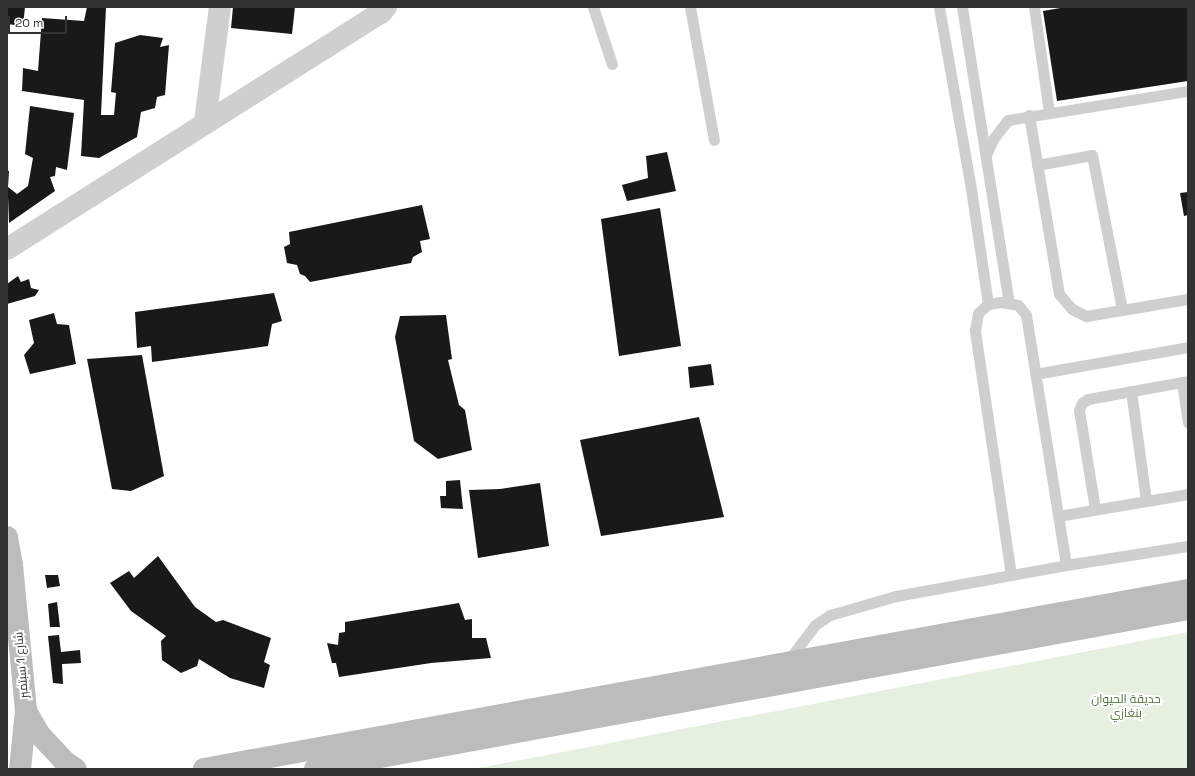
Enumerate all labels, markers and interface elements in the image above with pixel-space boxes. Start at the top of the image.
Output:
scale bar [10,8,69,34]
text: 20 m [15,15,43,31]
street label: شارع 1 سبتمبر [12,631,32,699]
park label: حديقة الحيوان بنغازي [1091,693,1161,721]

